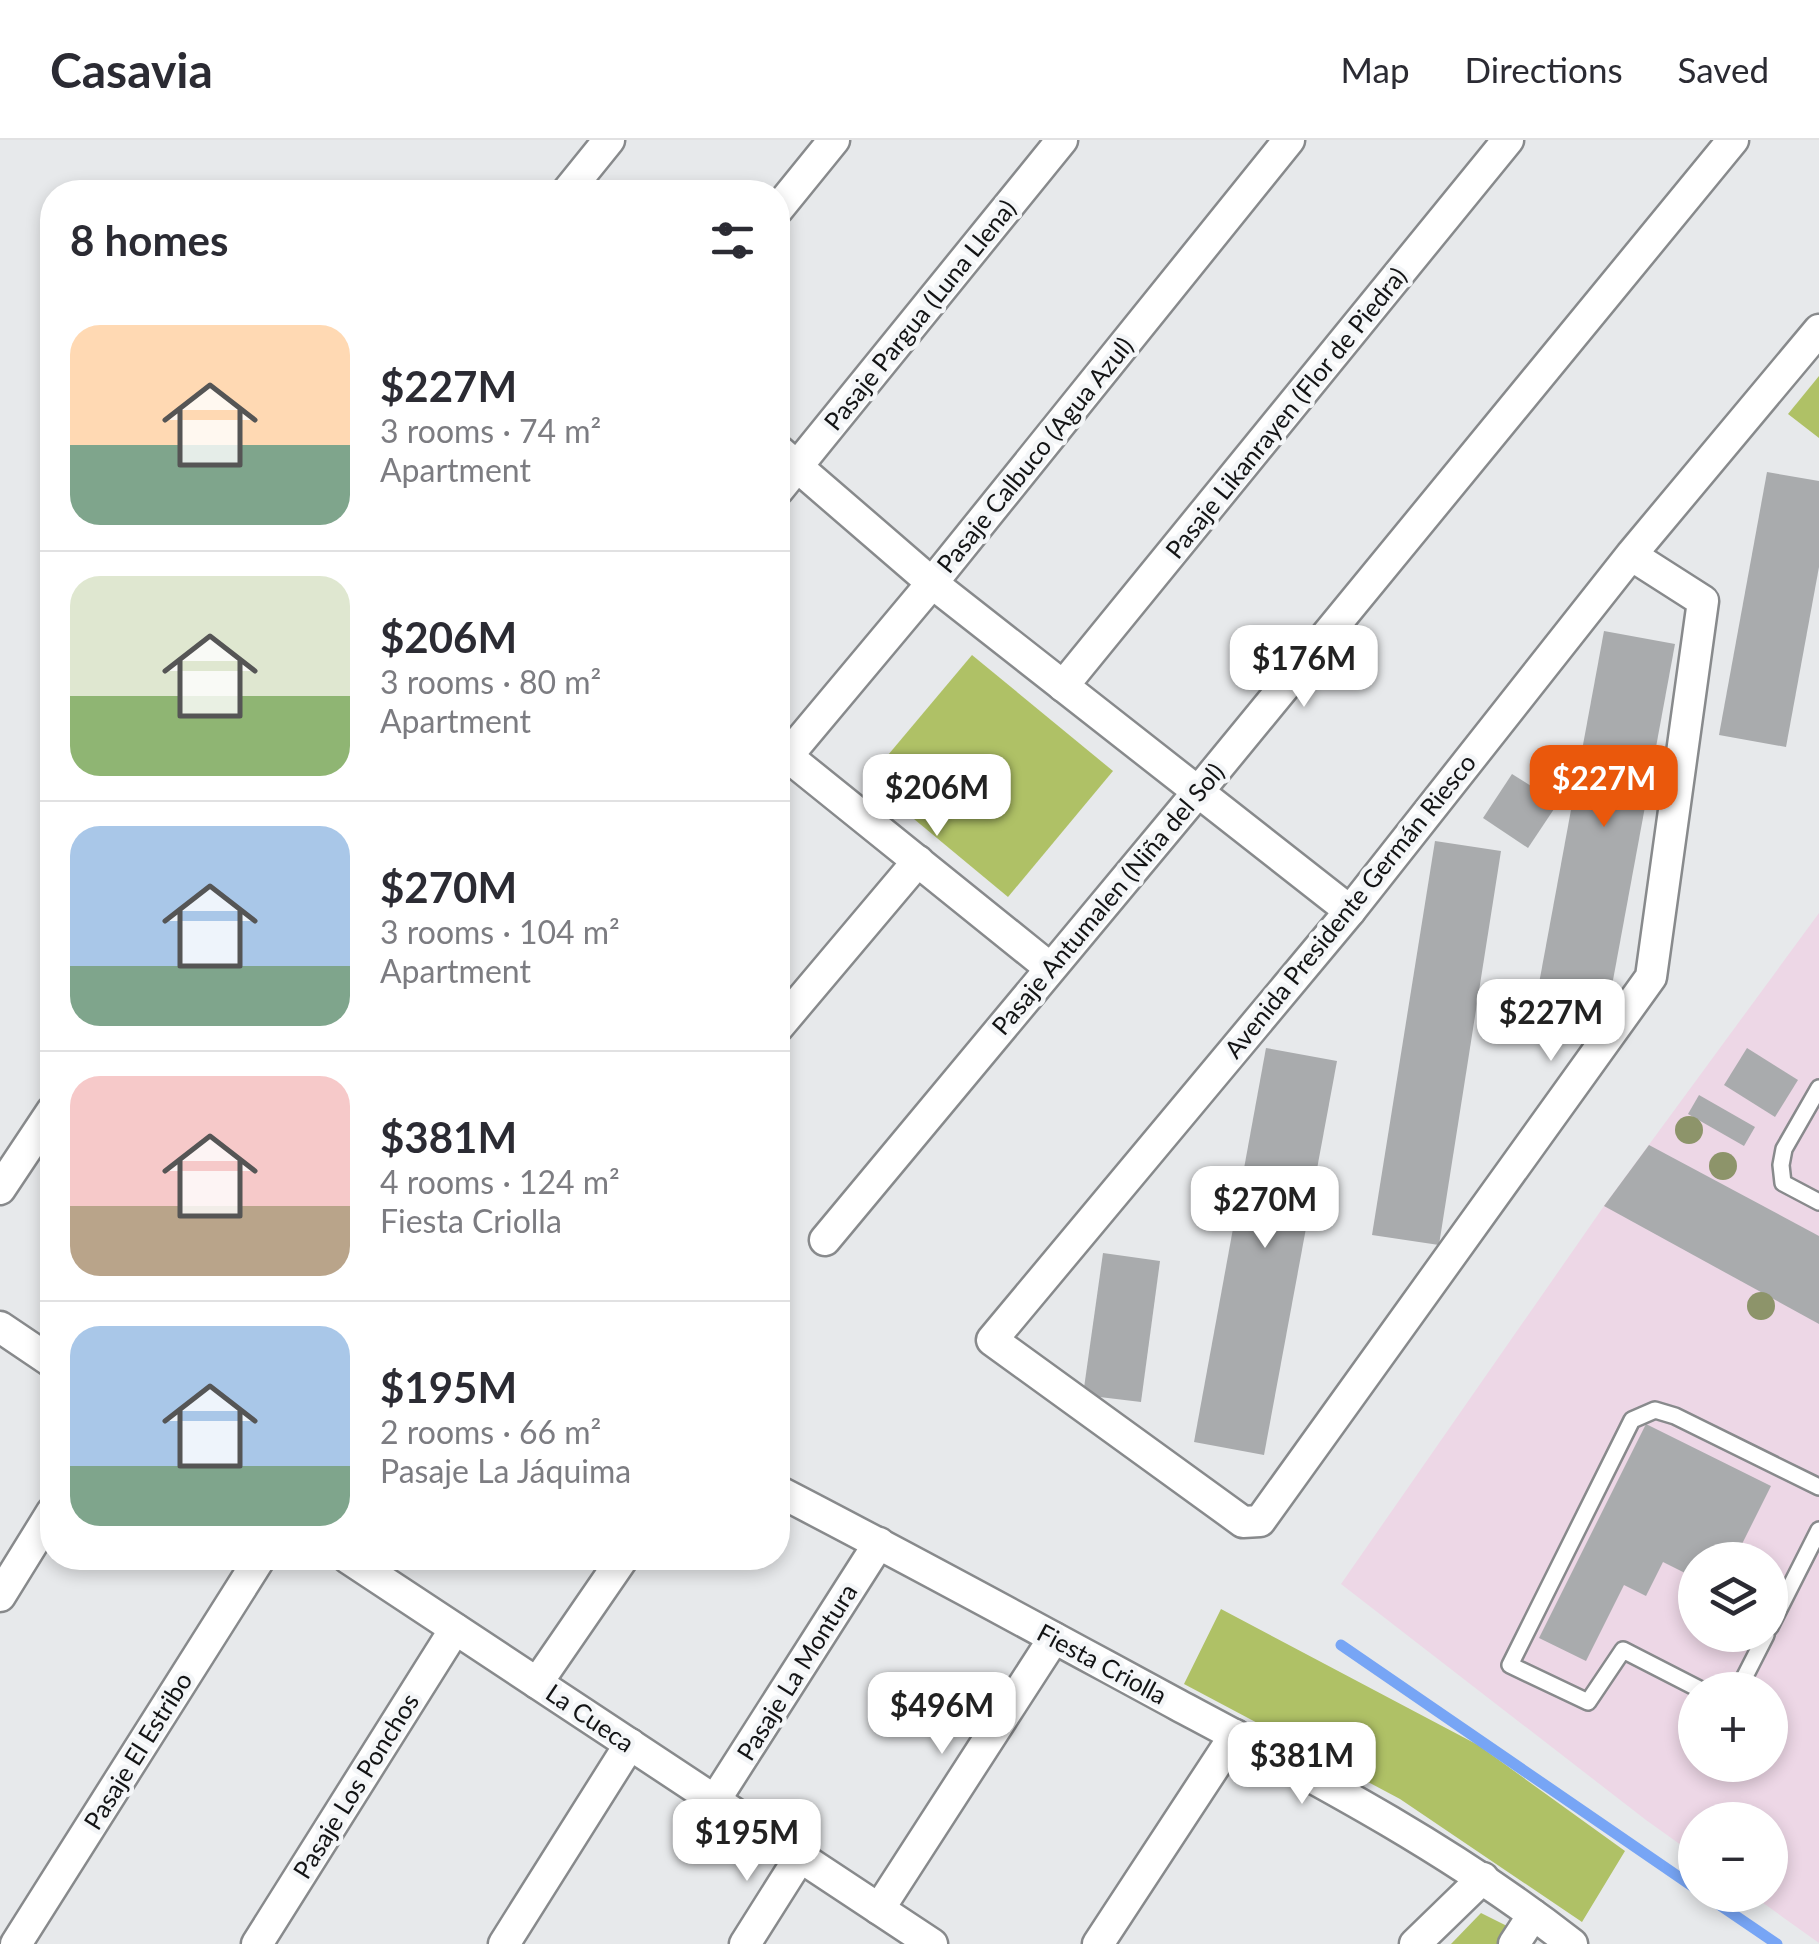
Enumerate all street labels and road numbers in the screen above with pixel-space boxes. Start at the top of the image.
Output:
street label: Pasaje Pargua (Luna Llena) [817,193,1021,436]
street label: Pasaje Likanrayen (Flor de Piedra) [1158,261,1412,564]
street label: Pasaje Calbuco (Agua Azul) [930,331,1139,578]
street label: Avenida Presidente Germán Riesco [1217,747,1481,1063]
street label: Pasaje Antumalen (Niña del Sol) [985,757,1230,1040]
street label: Pasaje La Montura [730,1578,863,1765]
street label: Fiesta Criolla [1033,1617,1172,1710]
street label: Pasaje El Estribo [77,1666,198,1835]
street label: La Cueca [541,1677,640,1757]
street label: Pasaje Los Ponchos [286,1687,424,1884]

